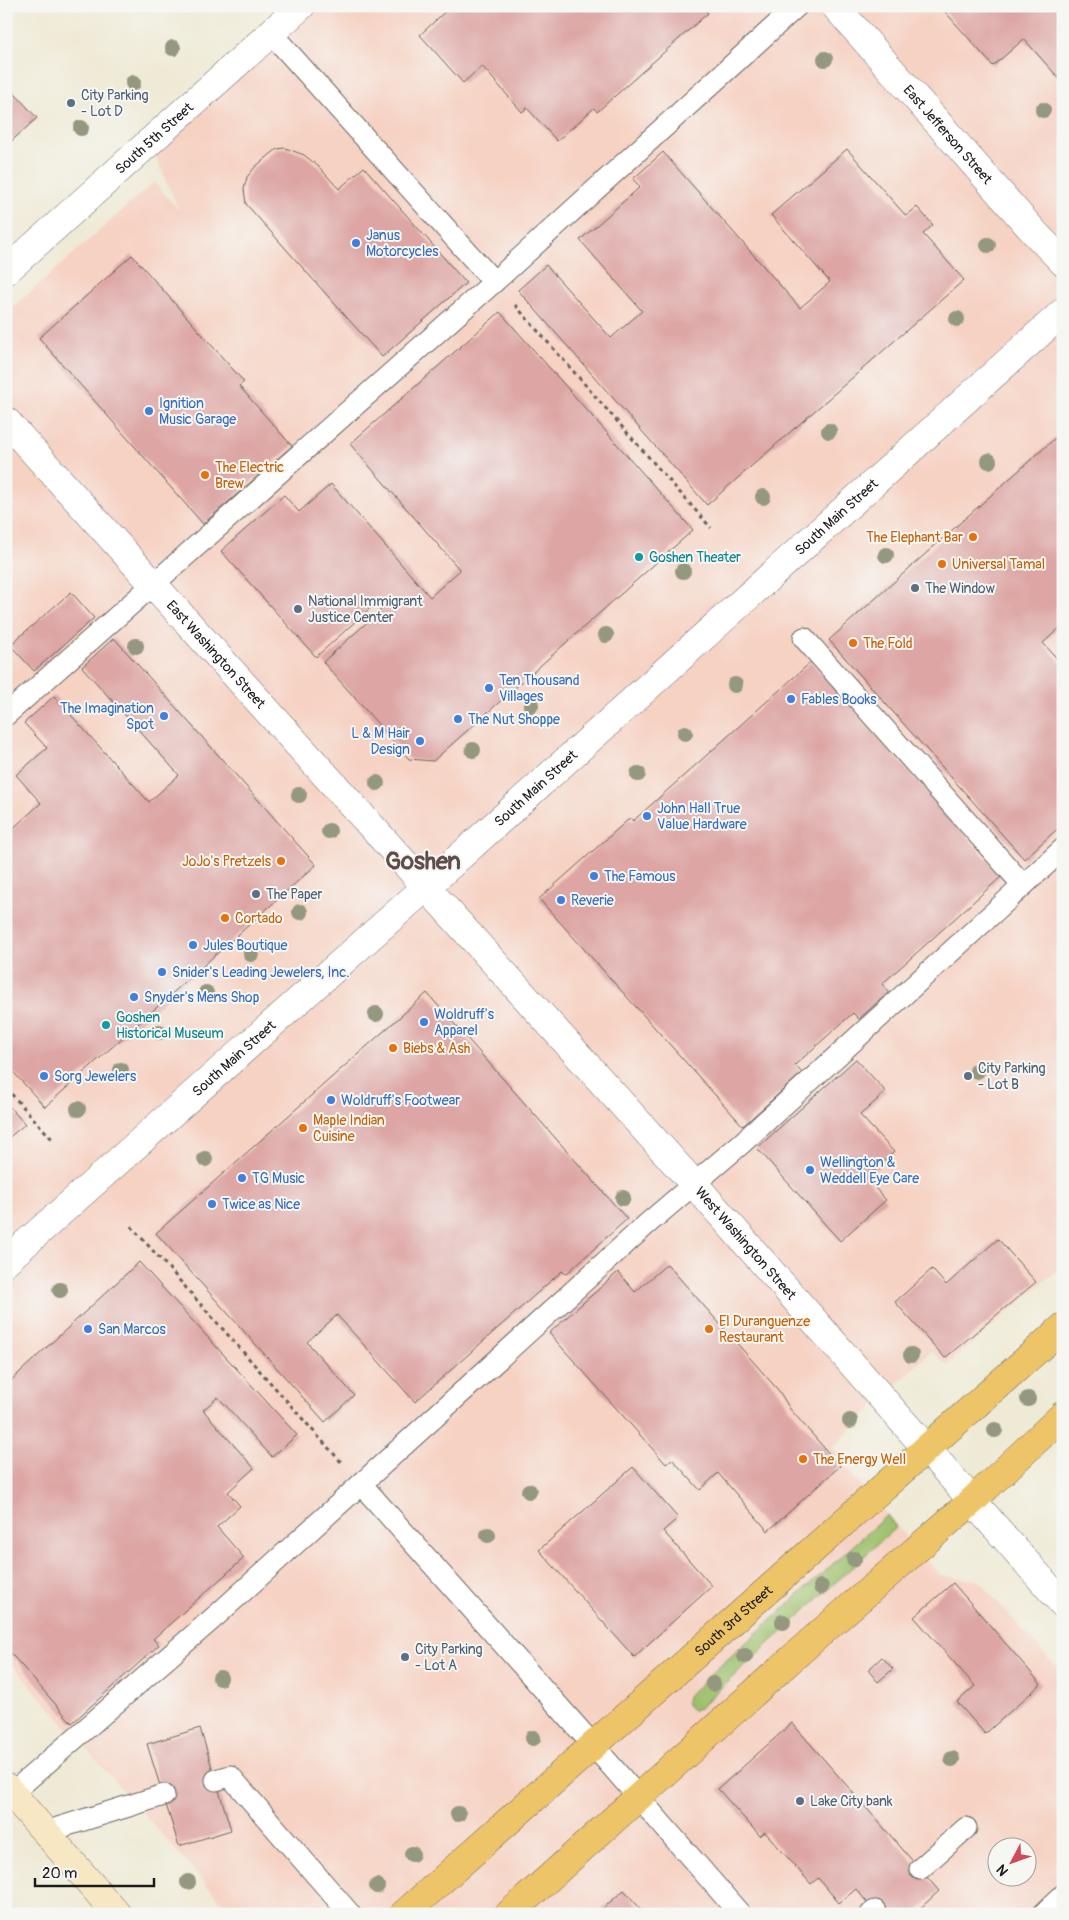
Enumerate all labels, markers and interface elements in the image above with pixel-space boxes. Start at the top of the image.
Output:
street label: East Jefferson Street [900,81,996,187]
place label: City Parking - Lot D [81,87,149,120]
marker: City Parking - Lot D [65,97,77,109]
street label: South 5th Street [112,98,197,177]
place label: Janus Motorcycles [366,227,439,260]
marker: Janus Motorcycles [350,237,362,249]
place label: Ignition Music Garage [159,395,236,428]
marker: Ignition Music Garage [143,405,155,417]
place label: The Electric Brew [215,459,284,492]
marker: The Electric Brew [199,469,211,481]
street label: South Main Street [791,475,882,559]
place label: The Elephant Bar [866,529,963,546]
marker: The Elephant Bar [967,531,979,543]
place label: Goshen Theater [649,549,741,566]
marker: Goshen Theater [633,551,645,563]
place label: Universal Tamal [952,556,1045,573]
marker: Universal Tamal [936,558,948,570]
place label: The Window [925,580,995,597]
marker: The Window [909,582,921,594]
place label: National Immigrant Justice Center [308,593,423,626]
street label: East Washington Street [163,597,270,712]
marker: National Immigrant Justice Center [292,603,304,615]
place label: The Fold [863,635,913,652]
marker: The Fold [847,637,859,649]
place label: Ten Thousand Villages [499,672,580,705]
marker: Ten Thousand Villages [483,682,495,694]
place label: Fables Books [801,691,877,708]
marker: Fables Books [785,693,797,705]
place label: The Imagination Spot [60,700,154,733]
marker: The Imagination Spot [158,710,170,722]
place label: The Nut Shoppe [468,711,560,728]
marker: The Nut Shoppe [452,713,464,725]
place label: L & M Hair Design [351,725,410,758]
marker: L & M Hair Design [414,735,426,747]
street label: South Main Street [491,746,581,830]
place label: John Hall True Value Hardware [657,800,747,833]
marker: John Hall True Value Hardware [641,810,653,822]
district label: Goshen [385,847,461,876]
place label: JoJo's Pretzels [182,853,272,870]
marker: JoJo's Pretzels [275,855,287,867]
place label: The Famous [604,868,676,885]
marker: The Famous [588,870,600,882]
place label: The Paper [266,886,322,903]
marker: The Paper [250,888,262,900]
place label: Reverie [571,892,614,909]
marker: Reverie [555,894,567,906]
place label: Cortado [235,910,283,927]
marker: Cortado [219,912,231,924]
place label: Jules Boutique [203,937,287,954]
marker: Jules Boutique [187,939,199,951]
place label: Snider's Leading Jewelers, Inc. [172,964,349,981]
marker: Snider's Leading Jewelers, Inc. [156,966,168,978]
place label: Snyder's Mens Shop [144,989,260,1006]
marker: Snyder's Mens Shop [128,991,140,1003]
place label: Woldruff's Apparel [434,1006,495,1039]
place label: Goshen Historical Museum [116,1009,224,1042]
street label: South Main Street [189,1016,279,1100]
marker: Woldruff's Apparel [418,1016,430,1028]
marker: Goshen Historical Museum [100,1019,112,1031]
place label: Biebs & Ash [403,1040,470,1057]
marker: Biebs & Ash [387,1042,399,1054]
place label: City Parking - Lot B [978,1060,1046,1093]
place label: Sorg Jewelers [54,1068,137,1085]
marker: Sorg Jewelers [38,1070,50,1082]
marker: City Parking - Lot B [962,1070,974,1082]
place label: Woldruff's Footwear [341,1092,460,1109]
marker: Woldruff's Footwear [325,1094,337,1106]
place label: Maple Indian Cuisine [313,1112,385,1145]
marker: Maple Indian Cuisine [297,1122,309,1134]
place label: Wellington & Weddell Eye Care [820,1154,919,1187]
marker: Wellington & Weddell Eye Care [804,1164,816,1176]
place label: TG Music [252,1170,305,1187]
marker: TG Music [236,1172,248,1184]
street label: West Washington Street [692,1183,800,1303]
place label: Twice as Nice [222,1196,300,1213]
marker: Twice as Nice [206,1198,218,1210]
place label: El Duranguenze Restaurant [719,1313,810,1346]
place label: San Marcos [98,1321,166,1338]
marker: San Marcos [82,1323,94,1335]
marker: El Duranguenze Restaurant [703,1323,715,1335]
place label: The Energy Well [813,1451,906,1468]
marker: The Energy Well [797,1453,809,1465]
street label: South 3rd Street [691,1581,776,1660]
place label: City Parking - Lot A [415,1641,483,1674]
marker: City Parking - Lot A [399,1651,411,1663]
place label: Lake City bank [810,1793,893,1810]
marker: Lake City bank [794,1795,806,1807]
north arrow [986,1838,1036,1888]
scale bar [35,1855,154,1887]
text: N [993,1861,1012,1879]
text: 20 m [42,1864,77,1883]

